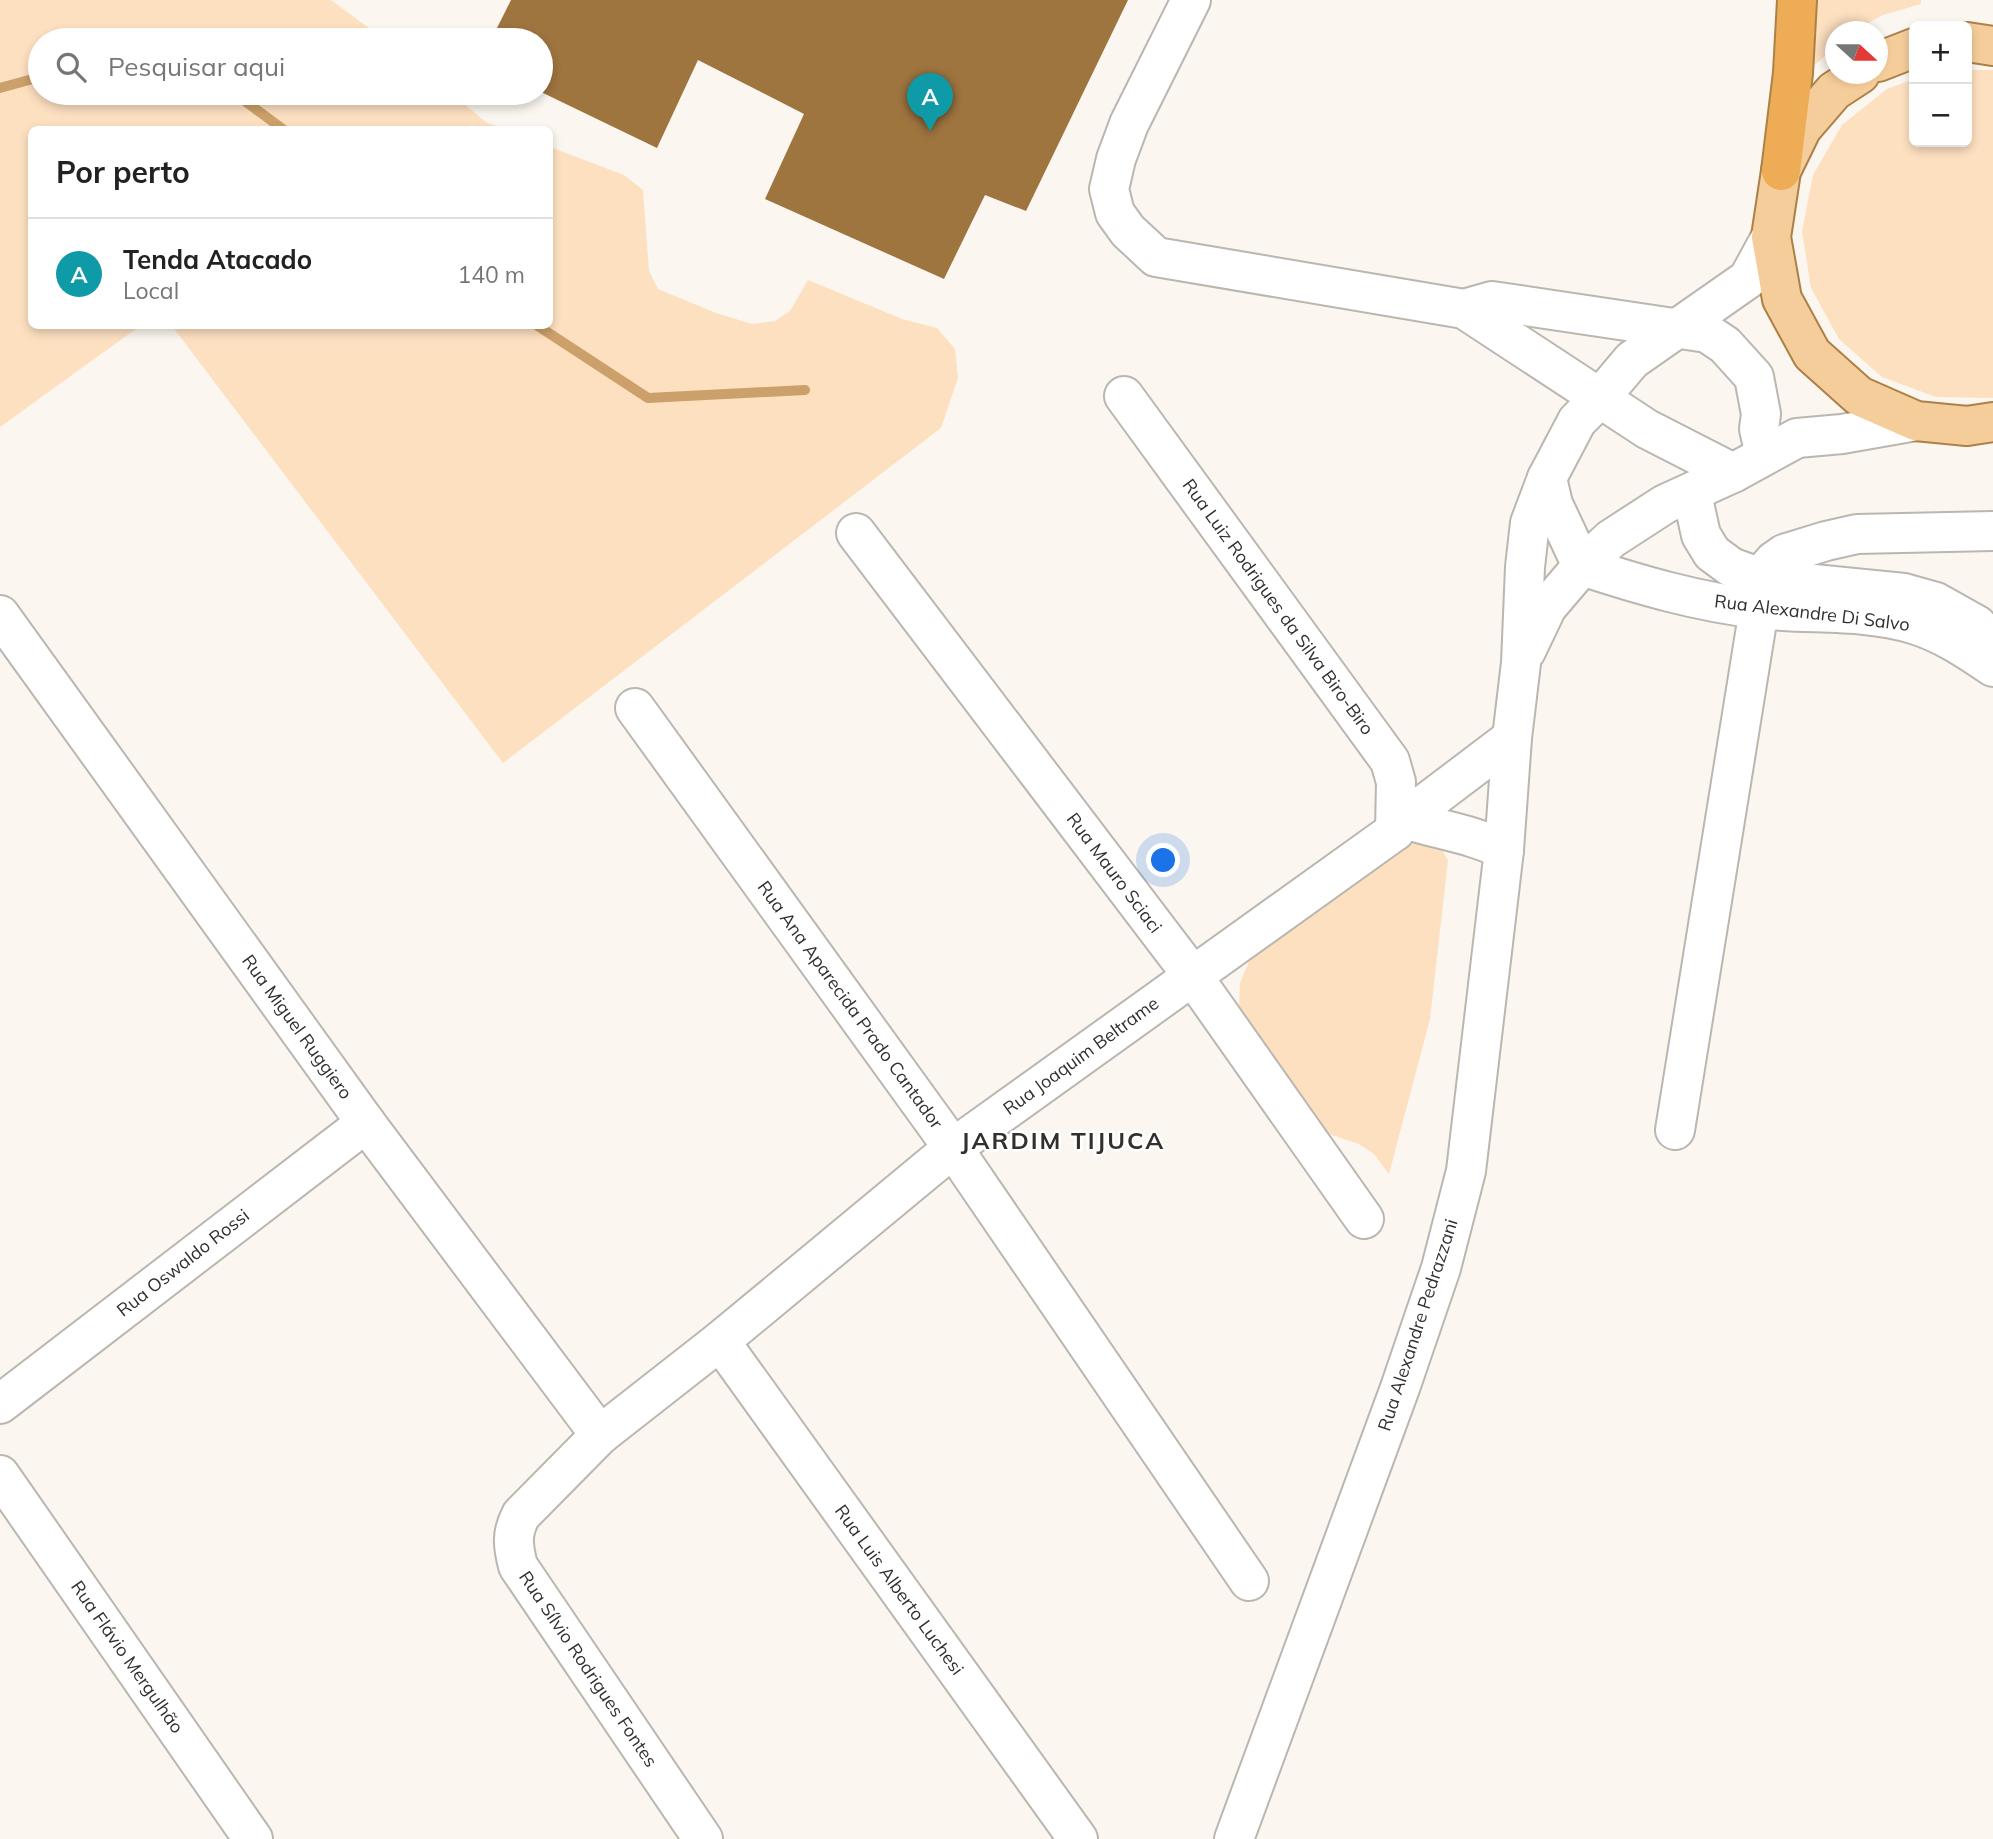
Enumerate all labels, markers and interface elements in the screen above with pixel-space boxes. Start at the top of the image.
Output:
north arrow [1825,21,1888,84]
map controls [1909,21,1972,147]
button: + [1909,21,1972,84]
search box [28,28,553,105]
icon: search [52,48,90,86]
text: Pesquisar aqui [108,50,285,83]
pin: A [907,73,953,131]
button: − [1909,84,1972,147]
text: Por perto [56,153,190,191]
text: Tenda Atacado [123,243,312,276]
text: A [70,260,88,289]
text: 140 m [457,260,525,289]
text: Local [123,276,179,305]
street label: Rua Luiz Rodrigues da Silva Biro-Biro [1178,474,1379,739]
street label: Rua Alexandre Di Salvo [1713,589,1911,636]
street label: Rua Mauro Sciaci [1062,808,1167,937]
your location [1146,843,1180,877]
street label: Rua Ana Aparecida Prado Cantador [753,876,948,1134]
street label: Rua Miguel Ruggiero [237,950,358,1104]
street label: Rua Joaquim Beltrame [998,991,1163,1120]
district label: JARDIM TIJUCA [961,1125,1165,1155]
street label: Rua Oswaldo Rossi [112,1204,254,1322]
street label: Rua Alexandre Pedrazzani [1372,1216,1463,1434]
street label: Rua Luis Alberto Luchesi [830,1500,969,1679]
street label: Rua Sílvio Rodrigues Fontes [514,1566,663,1771]
street label: Rua Flávio Mergulhão [66,1576,189,1738]

